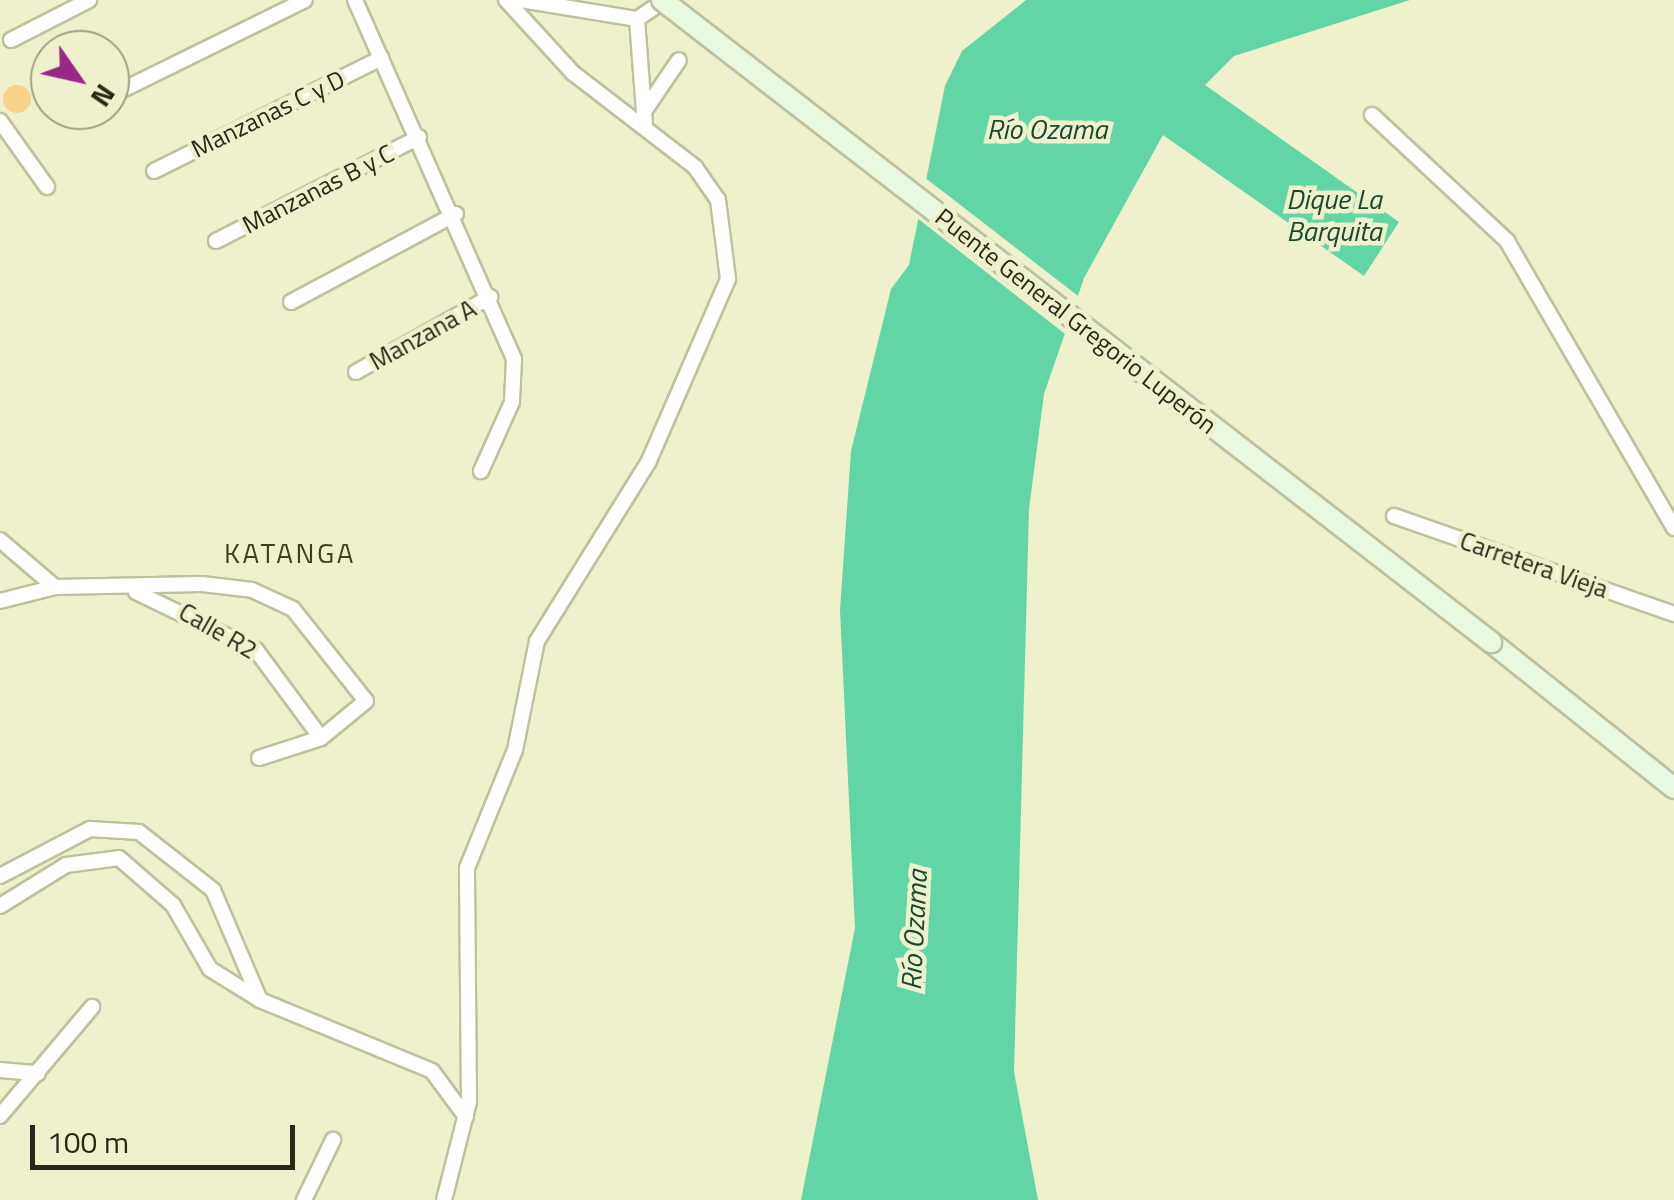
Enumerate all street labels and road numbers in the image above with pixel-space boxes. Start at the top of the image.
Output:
street label: Manzanas C y D [186,64,350,164]
street label: Manzanas B y C [237,138,399,240]
street label: Puente General Gregorio Luperón [929,202,1223,440]
street label: Manzana A [364,293,482,377]
street label: Carretera Vieja [1456,526,1612,604]
street label: Calle R2 [174,597,262,665]

